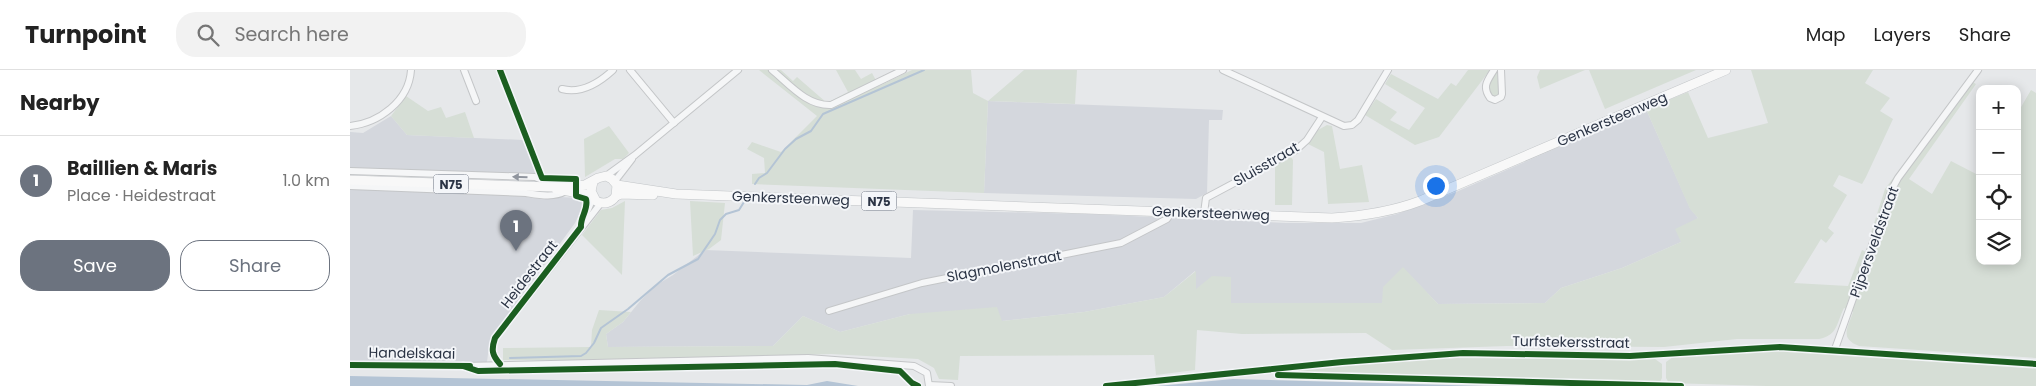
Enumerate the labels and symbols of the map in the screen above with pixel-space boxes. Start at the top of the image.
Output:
street label: Genkersteenweg [1554,87,1670,151]
street label: Sluisstraat [1229,137,1303,191]
one-way arrow [512,172,528,180]
your location [1423,173,1449,199]
road number: N75 [434,175,468,194]
street label: Pijpersveldstraat [1845,184,1903,300]
street label: Genkersteenweg [732,186,850,210]
road number: N75 [862,192,896,210]
street label: Genkersteenweg [1152,201,1270,225]
pin: 1 [500,210,532,251]
street label: Heidestraat [496,236,562,312]
street label: Slagmolenstraat [945,245,1063,287]
street label: Turfstekersstraat [1512,331,1630,353]
street label: Handelskaai [369,342,455,364]

